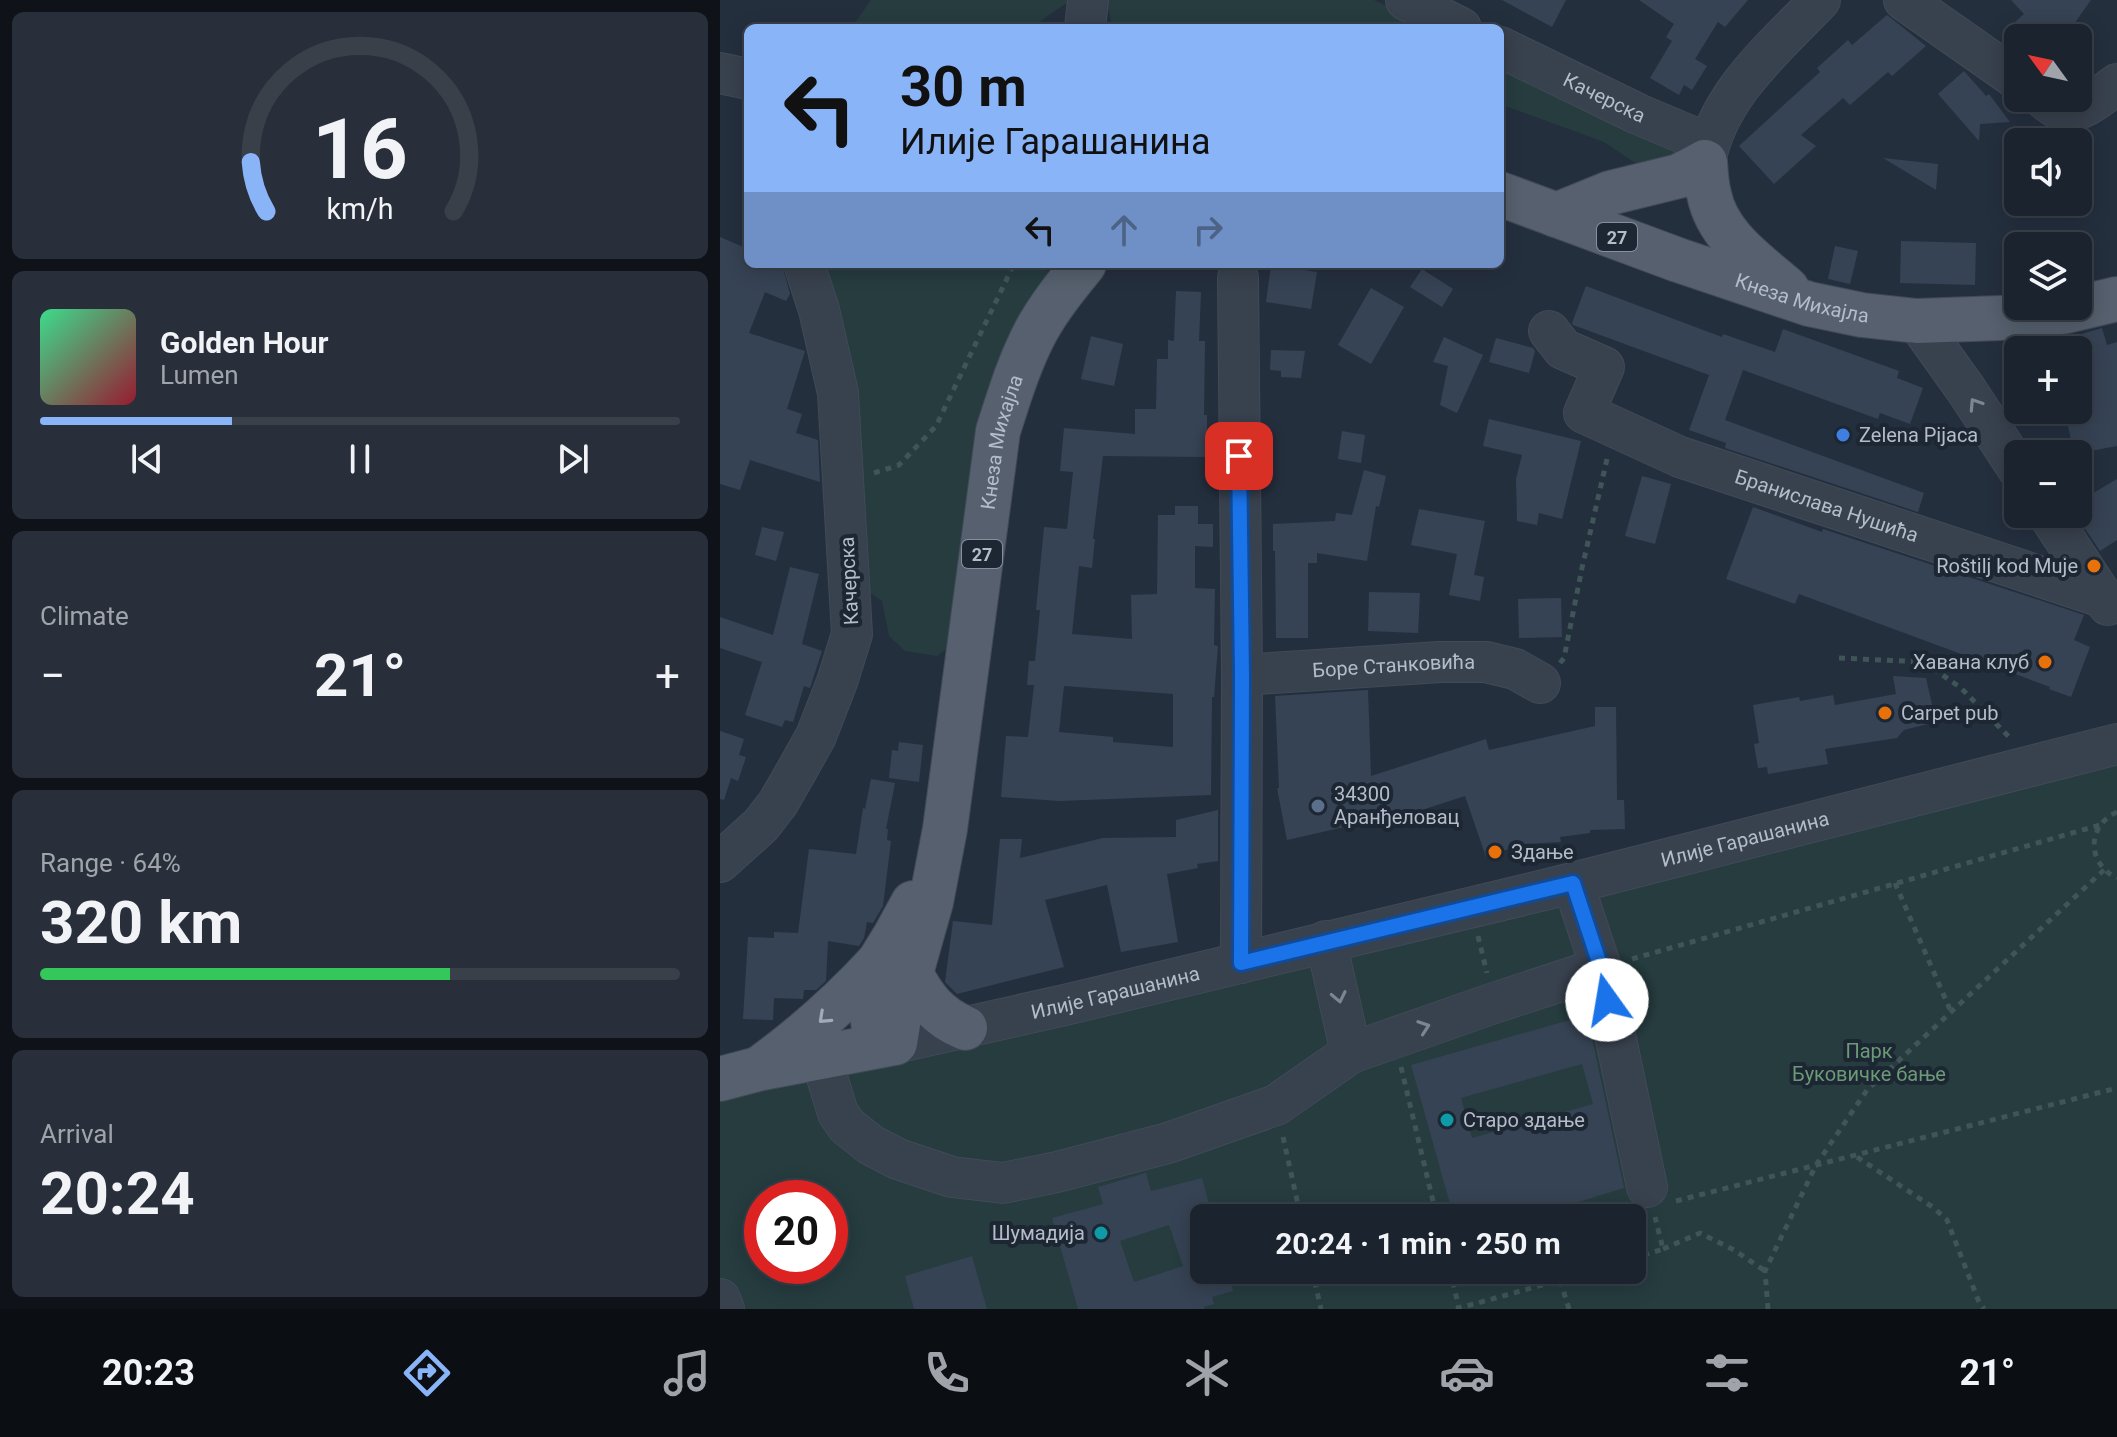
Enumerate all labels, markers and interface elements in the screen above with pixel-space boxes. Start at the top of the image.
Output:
north arrow [2004,24,2092,112]
map controls [2004,24,2092,528]
text: 30 m [900,54,1027,120]
icon: left [768,56,872,160]
street label: Качерска [1559,68,1649,128]
text: 16 [312,100,408,197]
text: Илије Гарашанина [900,121,1210,163]
button: sound [2004,128,2092,216]
text: km/h [326,192,394,226]
icon: left [1018,208,1062,252]
icon: ahead [1102,208,1146,252]
icon: right [1186,208,1230,252]
road number: 27 [1597,223,1637,251]
button: layers [2004,232,2092,320]
street label: Кнеза Михајла [1732,268,1870,328]
text: Golden Hour [160,325,329,360]
button: + [2004,336,2092,424]
text: Lumen [160,360,239,390]
street label: Кнеза Михајла [976,371,1028,511]
one-way arrow [1970,398,1985,412]
pin [1205,422,1273,490]
place label: Zelena Pijaca [1859,423,1978,447]
marker: Zelena Pijaca [1834,426,1852,444]
icon: arrive [1217,434,1261,478]
icon: previous [125,437,169,481]
icon: pause [338,437,382,481]
icon: next [551,437,595,481]
button: − [2004,440,2092,528]
street label: Бранислава Нушића [1732,464,1922,547]
street label: Качерска [835,536,863,626]
road number: 27 [962,540,1002,568]
place label: Roštilj kod Muje [1936,554,2078,578]
marker: Roštilj kod Muje [2085,557,2103,575]
text: Climate [40,601,129,631]
text: 21° [314,640,406,711]
text: − [40,650,65,702]
text: + [655,650,680,702]
street label: Боре Станковића [1312,650,1475,682]
place label: Хавана клуб [1913,650,2029,674]
marker: Хавана клуб [2036,653,2054,671]
place label: Carpet pub [1901,701,1999,725]
marker: Carpet pub [1876,704,1894,722]
place label: 34300 Аранђеловац [1334,782,1460,829]
marker: 34300 Аранђеловац [1309,797,1327,815]
street label: Илије Гарашанина [1658,806,1831,872]
place label: Здање [1511,840,1574,864]
marker: Здање [1486,843,1504,861]
text: Range · 64% [40,848,181,878]
text: 320 km [40,887,242,958]
position arrow [1565,958,1649,1042]
street label: Илије Гарашанина [1029,961,1202,1024]
one-way arrow [1330,990,1347,1004]
one-way arrow [818,1008,833,1022]
one-way arrow [1416,1021,1430,1037]
park label: Парк Буковичке бање [1792,1039,1946,1086]
place label: Старо здање [1463,1108,1585,1132]
marker: Старо здање [1438,1111,1456,1129]
text: Arrival [40,1119,114,1149]
text: 20:24 [40,1158,195,1229]
speed limit sign: 20 [744,1180,848,1284]
place label: Шумадија [992,1221,1085,1245]
marker: Шумадија [1092,1224,1110,1242]
text: 20:24 · 1 min · 250 m [1275,1226,1561,1261]
icon: directions [399,1345,455,1401]
icon: music [659,1345,715,1401]
icon: phone [919,1345,975,1401]
icon: climate [1179,1345,1235,1401]
icon: car [1439,1345,1495,1401]
icon: filters [1699,1345,1755,1401]
text: 20:23 [102,1352,195,1394]
text: 21° [1960,1352,2015,1394]

